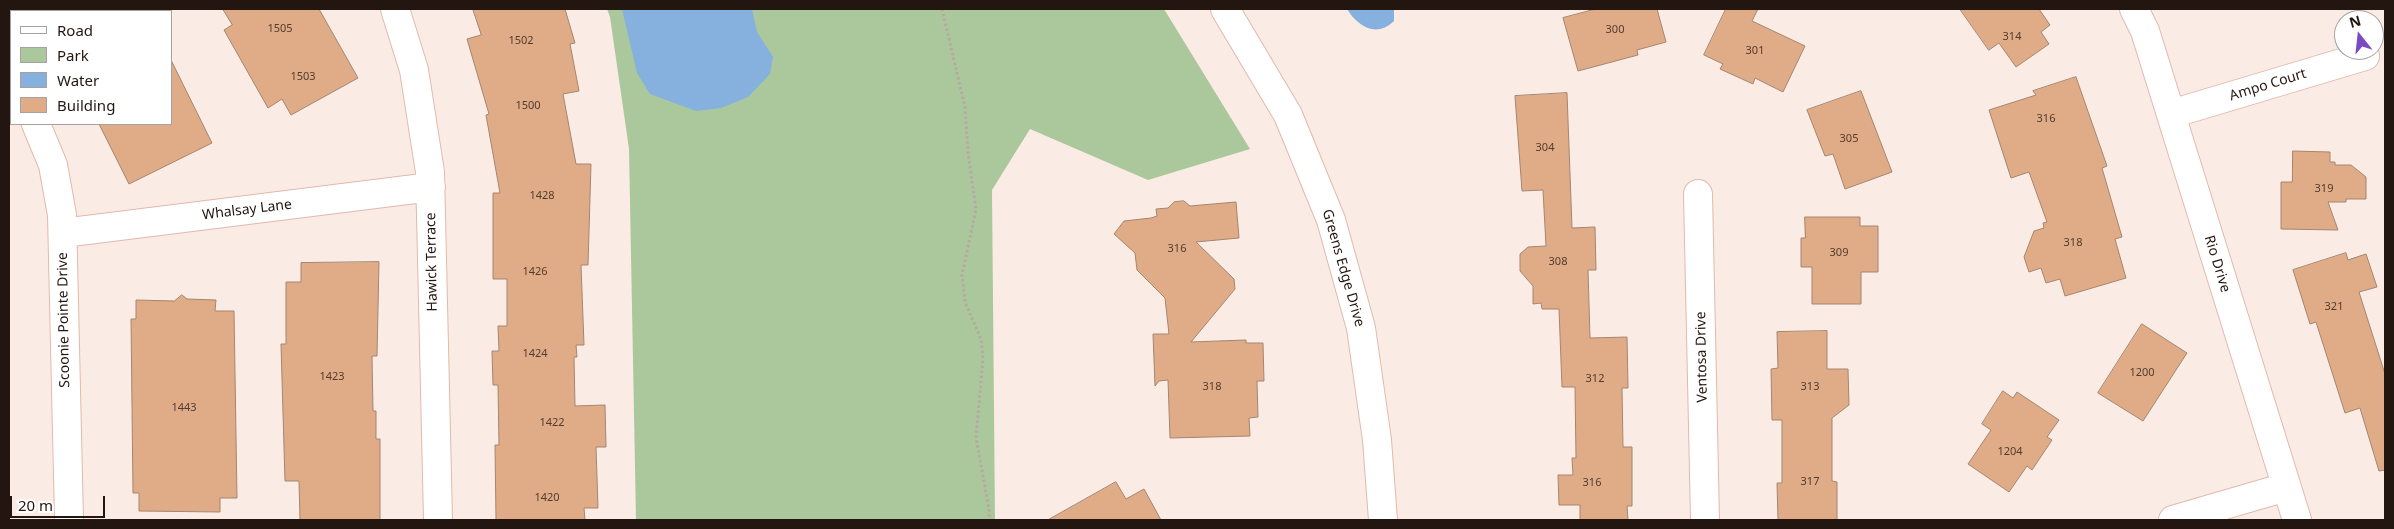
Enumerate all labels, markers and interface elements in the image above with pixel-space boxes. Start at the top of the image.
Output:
legend [10,10,172,125]
north arrow [2334,10,2384,60]
text: N [2347,10,2363,32]
text: Road [57,20,93,40]
house number: 1505 [267,22,293,36]
house number: 300 [1606,23,1624,37]
house number: 314 [2003,30,2021,44]
house number: 1502 [508,34,534,48]
house number: 301 [1746,44,1764,58]
text: Park [57,45,89,65]
street label: Ampo Court [2228,65,2308,105]
text: Water [57,70,99,90]
house number: 1503 [290,70,316,84]
text: Building [57,95,115,115]
house number: 1500 [515,99,541,113]
house number: 316 [2037,112,2055,126]
house number: 305 [1840,132,1858,146]
house number: 304 [1536,141,1554,155]
house number: 319 [2315,182,2333,196]
house number: 1428 [529,189,555,203]
street label: Whalsay Lane [201,196,293,224]
street label: Greens Edge Drive [1318,207,1368,329]
street label: Hawick Terrace [423,212,441,312]
street label: Rio Drive [2200,233,2234,295]
house number: 318 [2064,236,2082,250]
house number: 316 [1168,242,1186,256]
house number: 309 [1830,246,1848,260]
street label: Scoonie Pointe Drive [54,252,74,388]
house number: 308 [1549,255,1567,269]
house number: 1426 [522,265,548,279]
house number: 321 [2325,300,2343,314]
street label: Ventosa Drive [1693,311,1711,403]
house number: 1424 [522,347,548,361]
house number: 1200 [2129,366,2155,380]
house number: 1423 [319,370,345,384]
house number: 312 [1586,372,1604,386]
house number: 318 [1203,380,1221,394]
house number: 313 [1801,380,1819,394]
house number: 1443 [171,401,197,415]
house number: 1422 [539,416,565,430]
house number: 1204 [1997,445,2023,459]
house number: 317 [1801,475,1819,489]
house number: 316 [1583,476,1601,490]
scale bar [12,486,108,518]
house number: 1420 [534,491,560,505]
text: 20 m [18,495,53,515]

